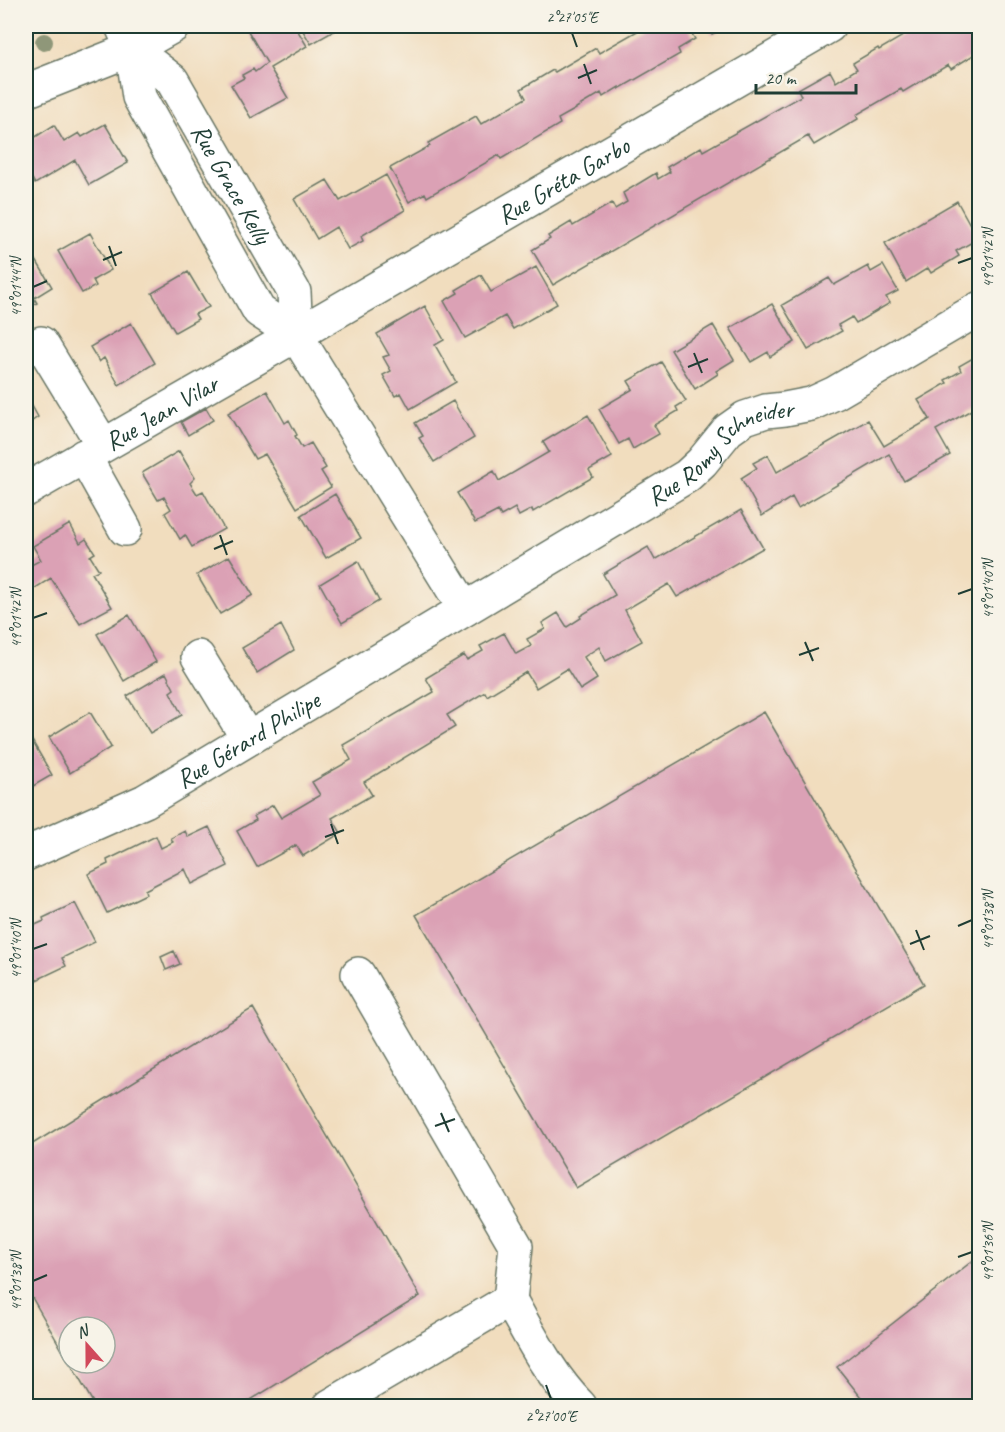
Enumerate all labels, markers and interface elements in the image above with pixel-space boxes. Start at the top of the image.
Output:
text: 2°27'05"E [546,8,600,27]
scale bar [756,57,856,95]
text: 20 m [765,67,798,89]
street label: Rue Grace Kelly [184,118,280,252]
street label: Rue Gréta Garbo [491,128,637,232]
text: 49°01'42"N [979,225,998,288]
text: 49°01'44"N [7,254,26,317]
street label: Rue Jean Vilar [99,366,226,458]
street label: Rue Romy Schneider [641,391,798,513]
text: 49°01'40"N [979,556,998,619]
text: 49°01'42"N [7,585,26,648]
street label: Rue Gérard Philipe [170,683,328,796]
text: 49°01'38"N [979,887,998,950]
text: 49°01'40"N [7,916,26,979]
text: 49°01'36"N [979,1219,998,1282]
text: 49°01'38"N [7,1248,26,1311]
north arrow [57,1315,117,1375]
text: N [74,1320,93,1343]
text: 2°27'00"E [525,1407,579,1426]

